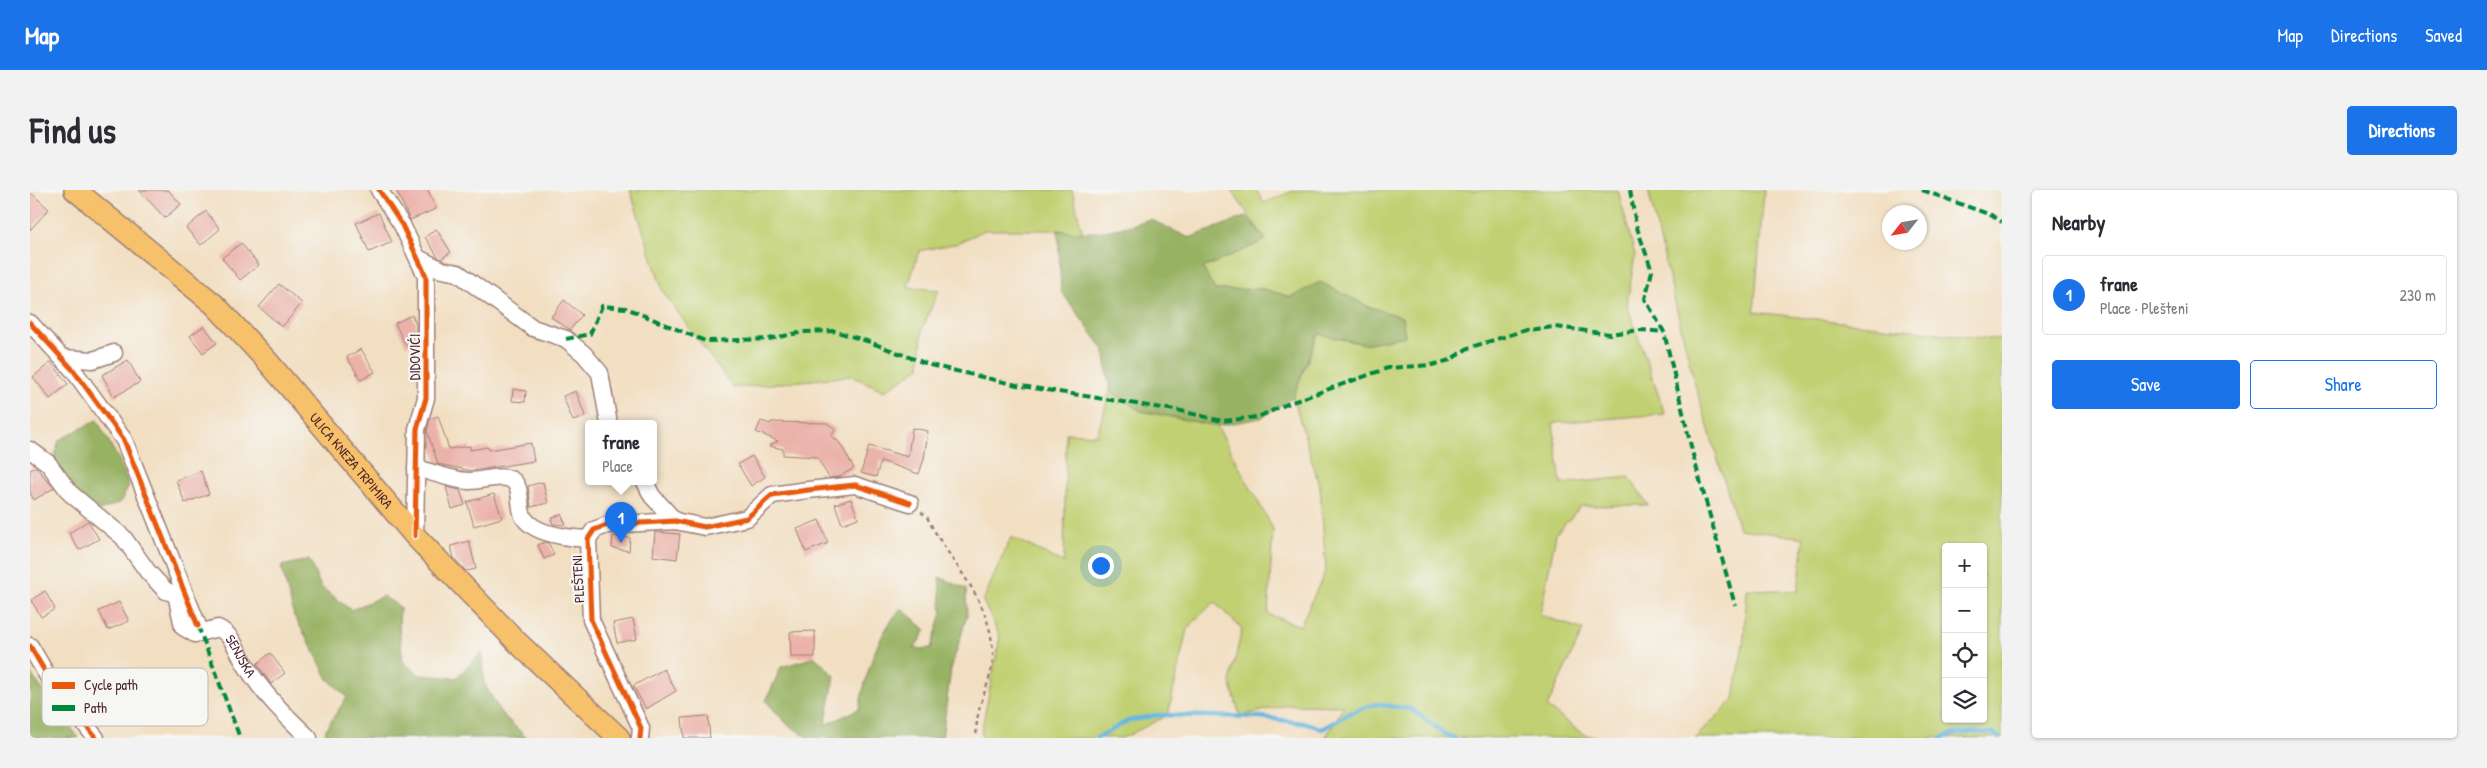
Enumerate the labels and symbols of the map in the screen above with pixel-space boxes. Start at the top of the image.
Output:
north arrow [1882,205,1927,250]
street label: DIDOVIĆI [405,334,424,380]
street label: ULICA KNEZA TRPIMIRA [306,408,398,512]
pin: 1 [605,502,637,543]
your location [1088,553,1114,579]
street label: PLEŠTENI [567,555,588,604]
street label: SENJSKA [222,630,261,681]
legend [42,668,208,726]
text: Cycle path [84,675,138,695]
text: Path [84,698,107,717]

